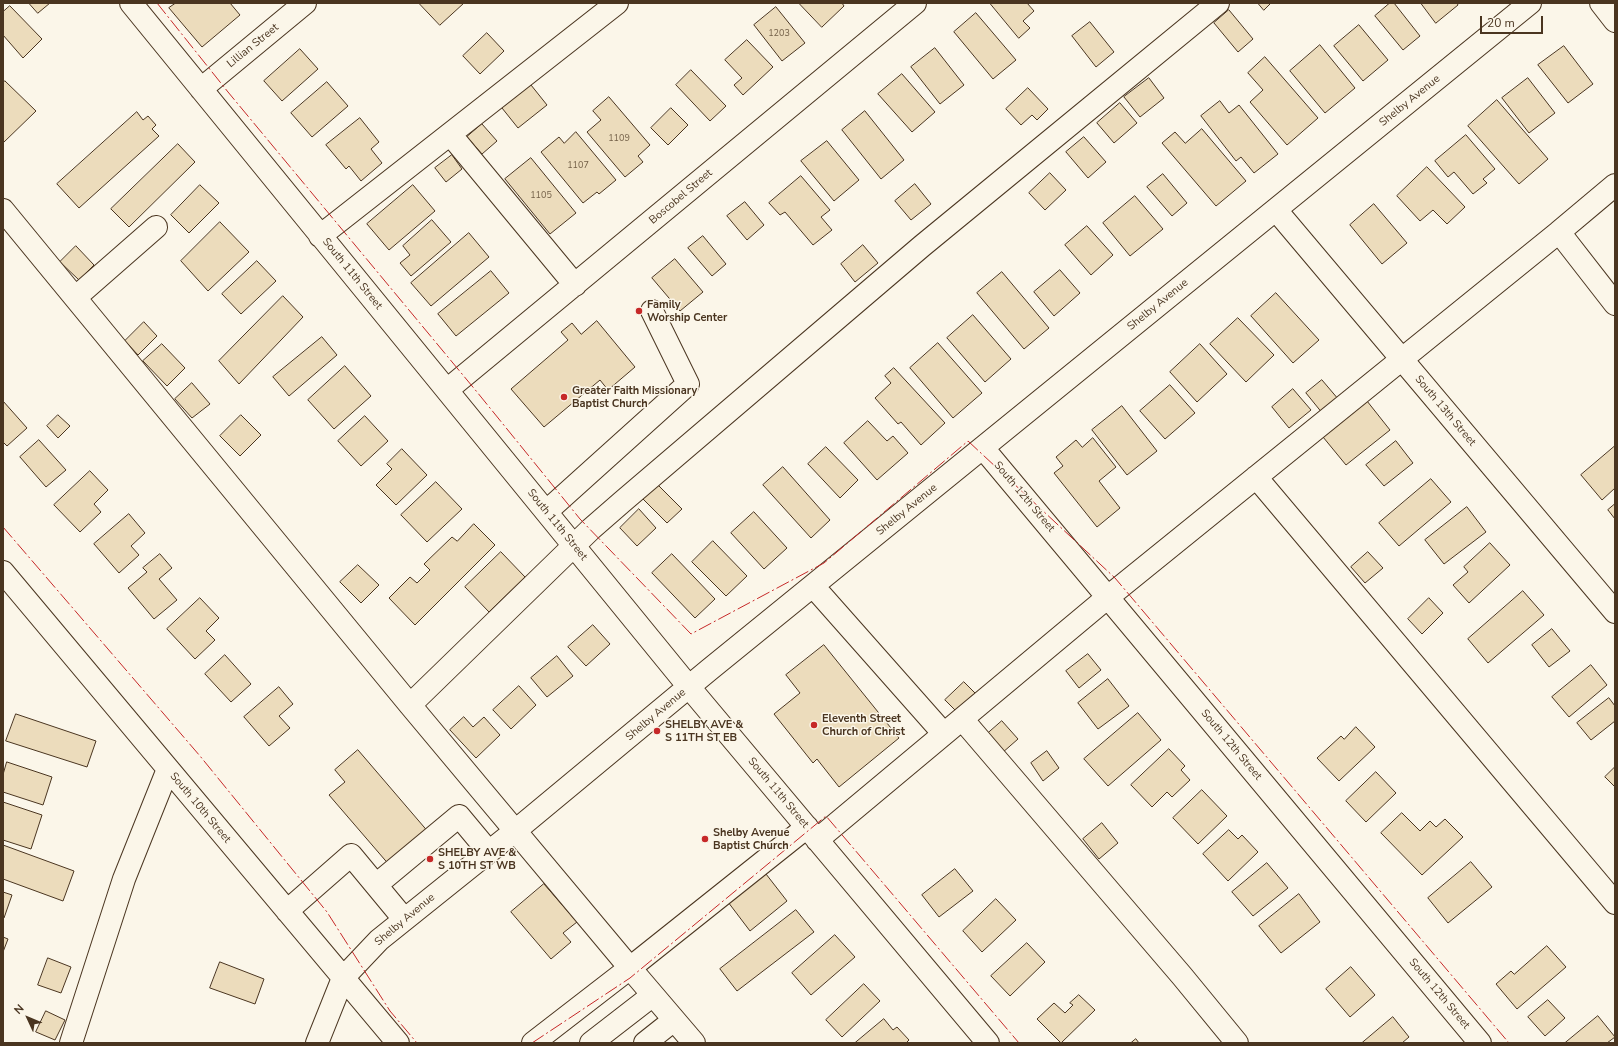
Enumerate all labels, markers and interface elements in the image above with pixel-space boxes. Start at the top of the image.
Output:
scale bar [1482,8,1545,34]
text: 20 m [1487,15,1515,31]
street label: Lillian Street [225,21,281,71]
house number: 1203 [768,29,790,39]
street label: Shelby Avenue [1377,72,1443,130]
house number: 1109 [608,134,630,144]
house number: 1107 [567,161,589,171]
street label: Boscobel Street [647,167,715,227]
house number: 1105 [530,191,552,201]
street label: South 11th Street [319,236,385,312]
street label: Shelby Avenue [1125,276,1191,334]
place label: Family Worship Center [647,298,727,324]
marker: Family Worship Center [634,306,644,316]
street label: South 13th Street [1412,373,1478,449]
place label: Greater Faith Missionary Baptist Church [572,384,697,410]
marker: Greater Faith Missionary Baptist Church [559,392,569,402]
street label: South 12th Street [991,459,1057,535]
street label: Shelby Avenue [874,481,940,539]
street label: South 11th Street [524,487,590,563]
street label: Shelby Avenue [623,686,689,744]
street label: South 12th Street [1198,707,1264,783]
place label: Eleventh Street Church of Christ [822,712,905,738]
place label: SHELBY AVE & S 11TH ST EB [665,718,743,744]
marker: Eleventh Street Church of Christ [809,720,819,730]
marker: SHELBY AVE & S 11TH ST EB [652,726,662,736]
street label: South 11th Street [745,755,811,831]
street label: South 10th Street [167,770,233,846]
place label: Shelby Avenue Baptist Church [713,826,789,852]
marker: Shelby Avenue Baptist Church [700,834,710,844]
place label: SHELBY AVE & S 10TH ST WB [438,846,516,872]
marker: SHELBY AVE & S 10TH ST WB [425,854,435,864]
street label: Shelby Avenue [372,891,438,949]
street label: South 12th Street [1406,956,1472,1032]
north arrow [8,998,48,1038]
text: N [11,1001,27,1017]

